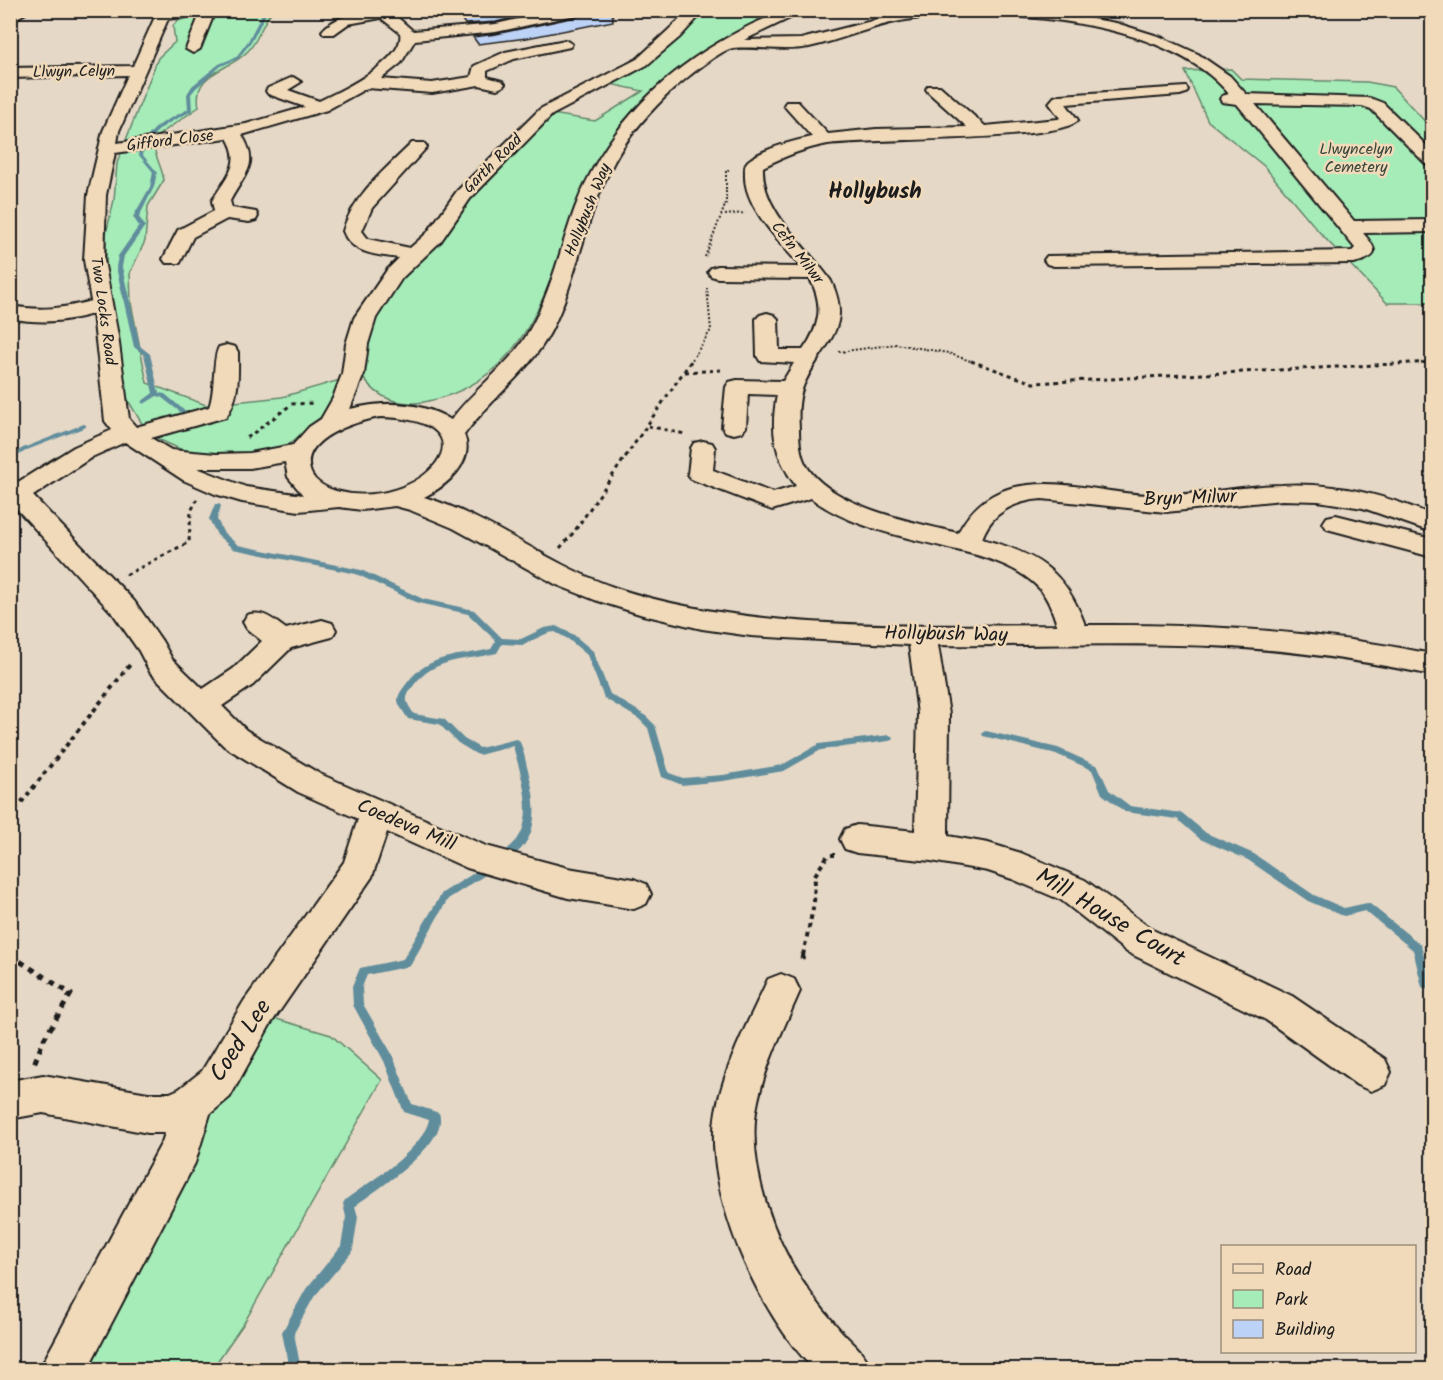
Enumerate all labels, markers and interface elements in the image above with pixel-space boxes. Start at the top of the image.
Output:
street label: Llwyn Celyn [32,59,116,85]
street label: Gifford Close [125,123,215,159]
street label: Garth Road [457,128,529,200]
park label: Llwyncelyn Cemetery [1319,137,1393,180]
street label: Hollybush Way [558,159,618,260]
district label: Hollybush [828,175,922,210]
street label: Cefn Milwr [764,216,831,291]
street label: Two Locks Road [83,255,123,368]
street label: Bryn Milwr [1143,481,1238,517]
street label: Hollybush Way [884,618,1009,652]
street label: Coedeva Mill [351,791,461,861]
street label: Mill House Court [1027,858,1193,979]
street label: Coed Lee [199,991,283,1090]
legend [1221,1245,1416,1353]
text: Road [1275,1256,1312,1285]
text: Park [1275,1286,1308,1315]
text: Building [1275,1316,1335,1345]

